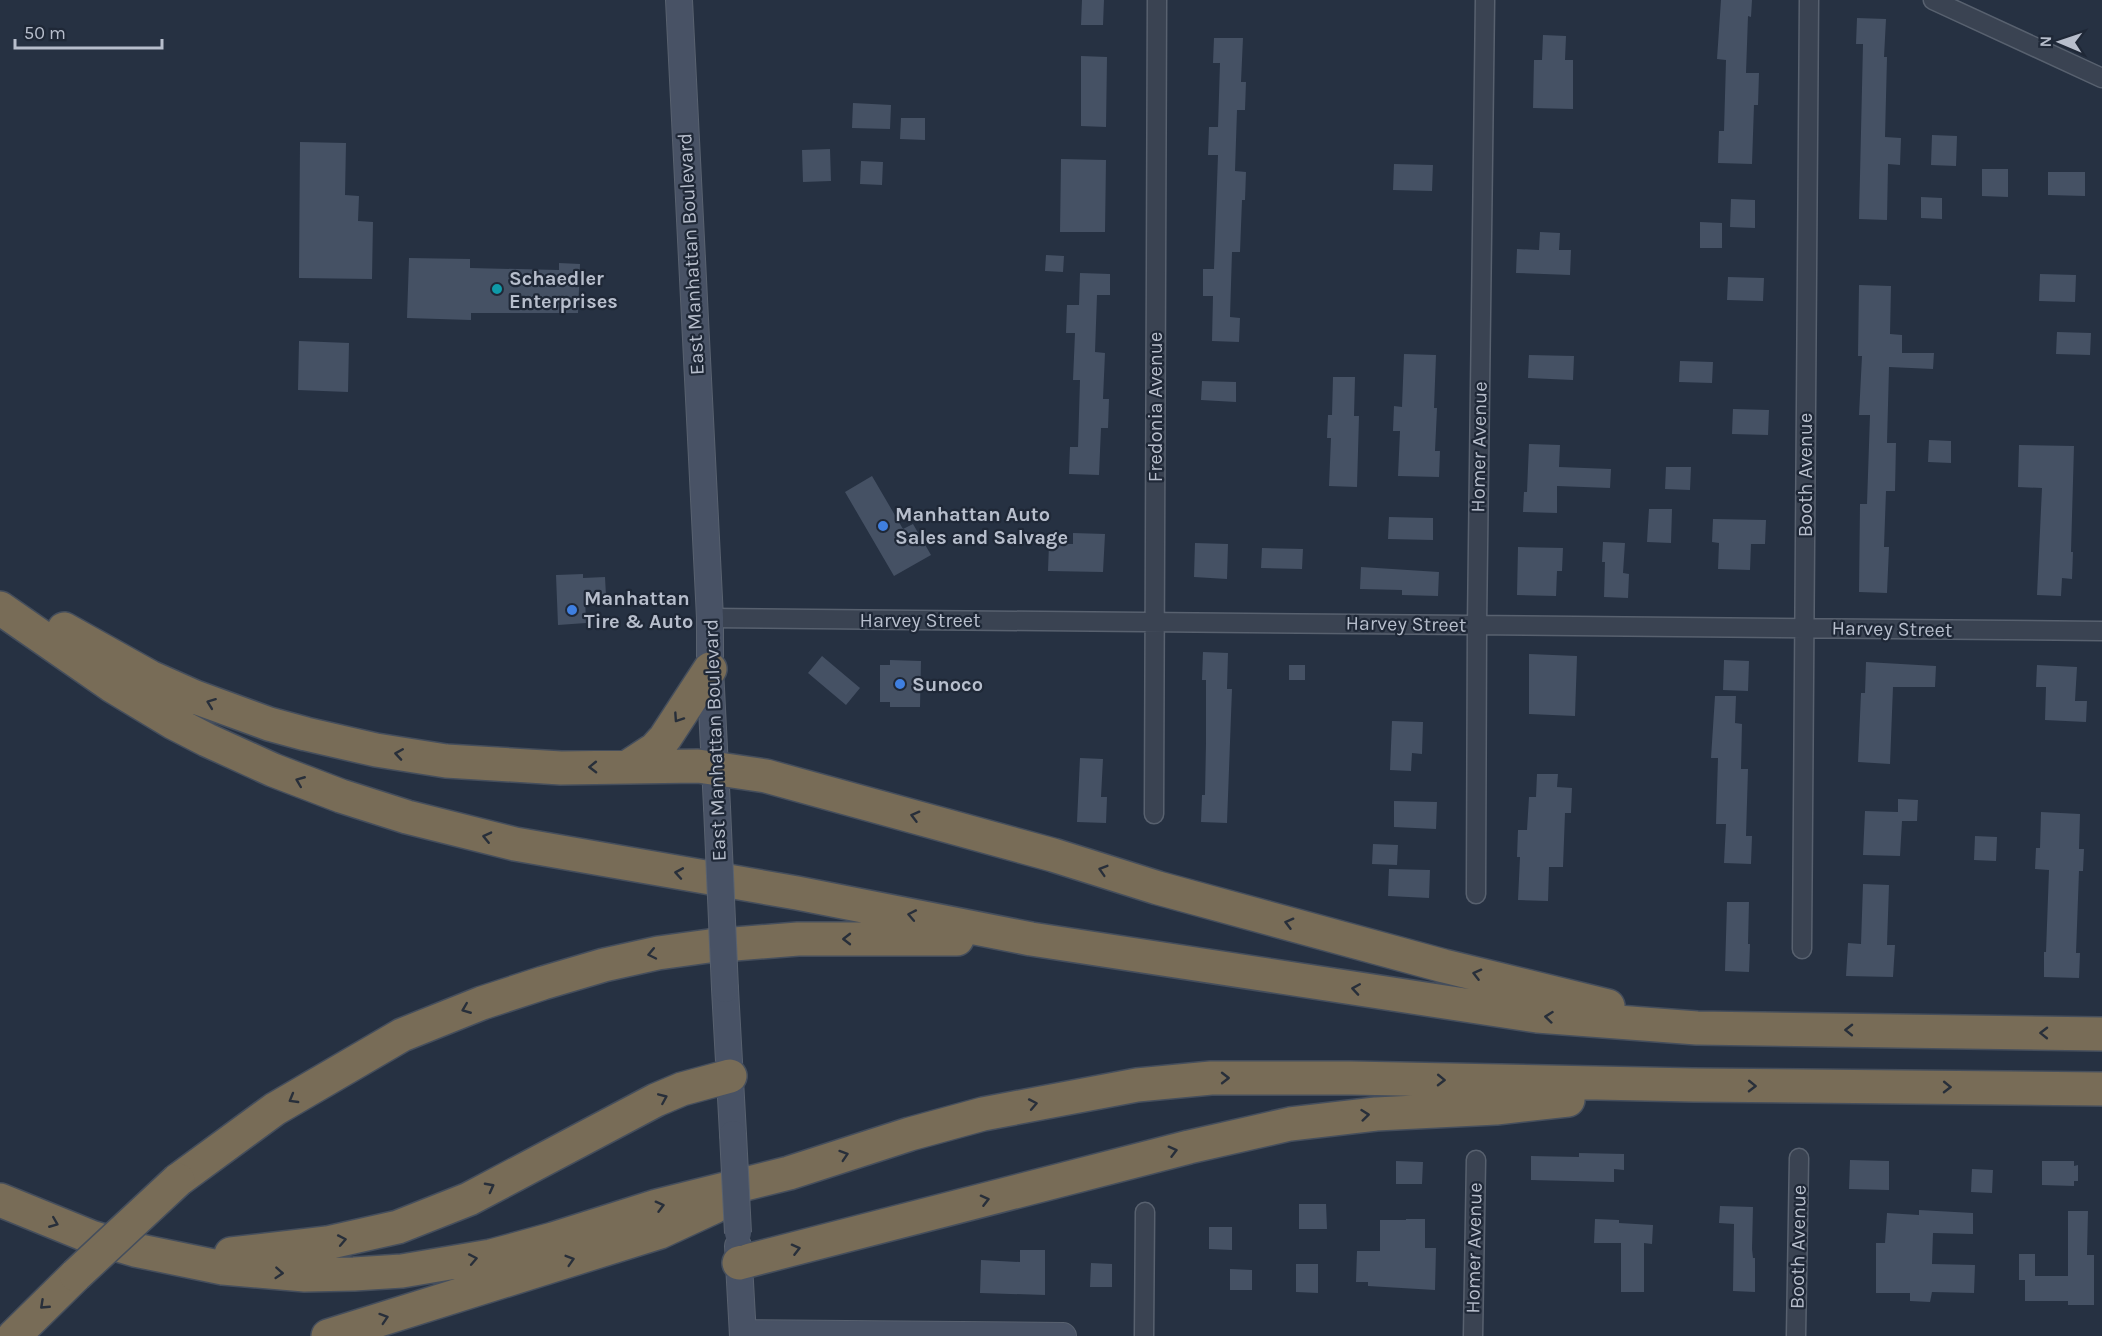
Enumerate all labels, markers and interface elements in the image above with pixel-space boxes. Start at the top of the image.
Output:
scale bar [15,12,162,50]
north arrow [2030,12,2090,72]
text: 50 m [24,22,66,44]
text: N [2036,35,2055,48]
street label: East Manhattan Boulevard [673,132,709,376]
place label: Schaedler Enterprises [509,267,618,313]
marker: Schaedler Enterprises [490,282,504,296]
street label: Fredonia Avenue [1144,332,1167,482]
street label: Homer Avenue [1466,381,1492,513]
street label: Booth Avenue [1794,413,1817,537]
place label: Manhattan Auto Sales and Salvage [895,503,1068,549]
marker: Manhattan Auto Sales and Salvage [876,519,890,533]
place label: Manhattan Tire & Auto [584,587,693,633]
marker: Manhattan Tire & Auto [565,603,579,617]
street label: Harvey Street [860,609,981,632]
street label: Harvey Street [1345,611,1467,637]
street label: Harvey Street [1831,616,1953,642]
street label: East Manhattan Boulevard [699,618,731,862]
place label: Sunoco [912,673,983,696]
marker: Sunoco [893,677,907,691]
one-way arrow [206,698,217,710]
one-way arrow [674,711,685,722]
one-way arrow [394,748,404,760]
one-way arrow [589,761,598,773]
one-way arrow [296,776,307,788]
one-way arrow [910,811,920,824]
one-way arrow [482,832,492,845]
one-way arrow [1098,865,1109,877]
one-way arrow [674,867,683,879]
one-way arrow [907,909,917,922]
one-way arrow [1284,918,1294,931]
one-way arrow [842,933,851,945]
one-way arrow [648,947,658,960]
one-way arrow [1472,968,1482,981]
one-way arrow [1351,984,1361,996]
one-way arrow [461,1002,471,1015]
one-way arrow [1544,1011,1554,1024]
one-way arrow [1844,1024,1853,1036]
one-way arrow [2039,1027,2048,1040]
one-way arrow [1221,1072,1230,1084]
one-way arrow [1437,1074,1446,1086]
one-way arrow [1747,1079,1756,1092]
one-way arrow [1942,1081,1951,1093]
one-way arrow [289,1092,299,1103]
one-way arrow [657,1093,668,1105]
one-way arrow [1027,1098,1037,1111]
one-way arrow [1360,1109,1369,1122]
one-way arrow [1168,1145,1178,1158]
one-way arrow [838,1149,849,1162]
street label: Homer Avenue [1461,1182,1487,1314]
one-way arrow [484,1183,495,1195]
street label: Booth Avenue [1785,1185,1811,1309]
one-way arrow [980,1195,990,1208]
one-way arrow [654,1201,665,1213]
one-way arrow [48,1216,59,1228]
one-way arrow [336,1234,346,1247]
one-way arrow [791,1243,801,1256]
one-way arrow [468,1253,478,1266]
one-way arrow [564,1255,575,1267]
one-way arrow [275,1266,284,1279]
one-way arrow [41,1298,51,1309]
one-way arrow [378,1313,389,1325]

